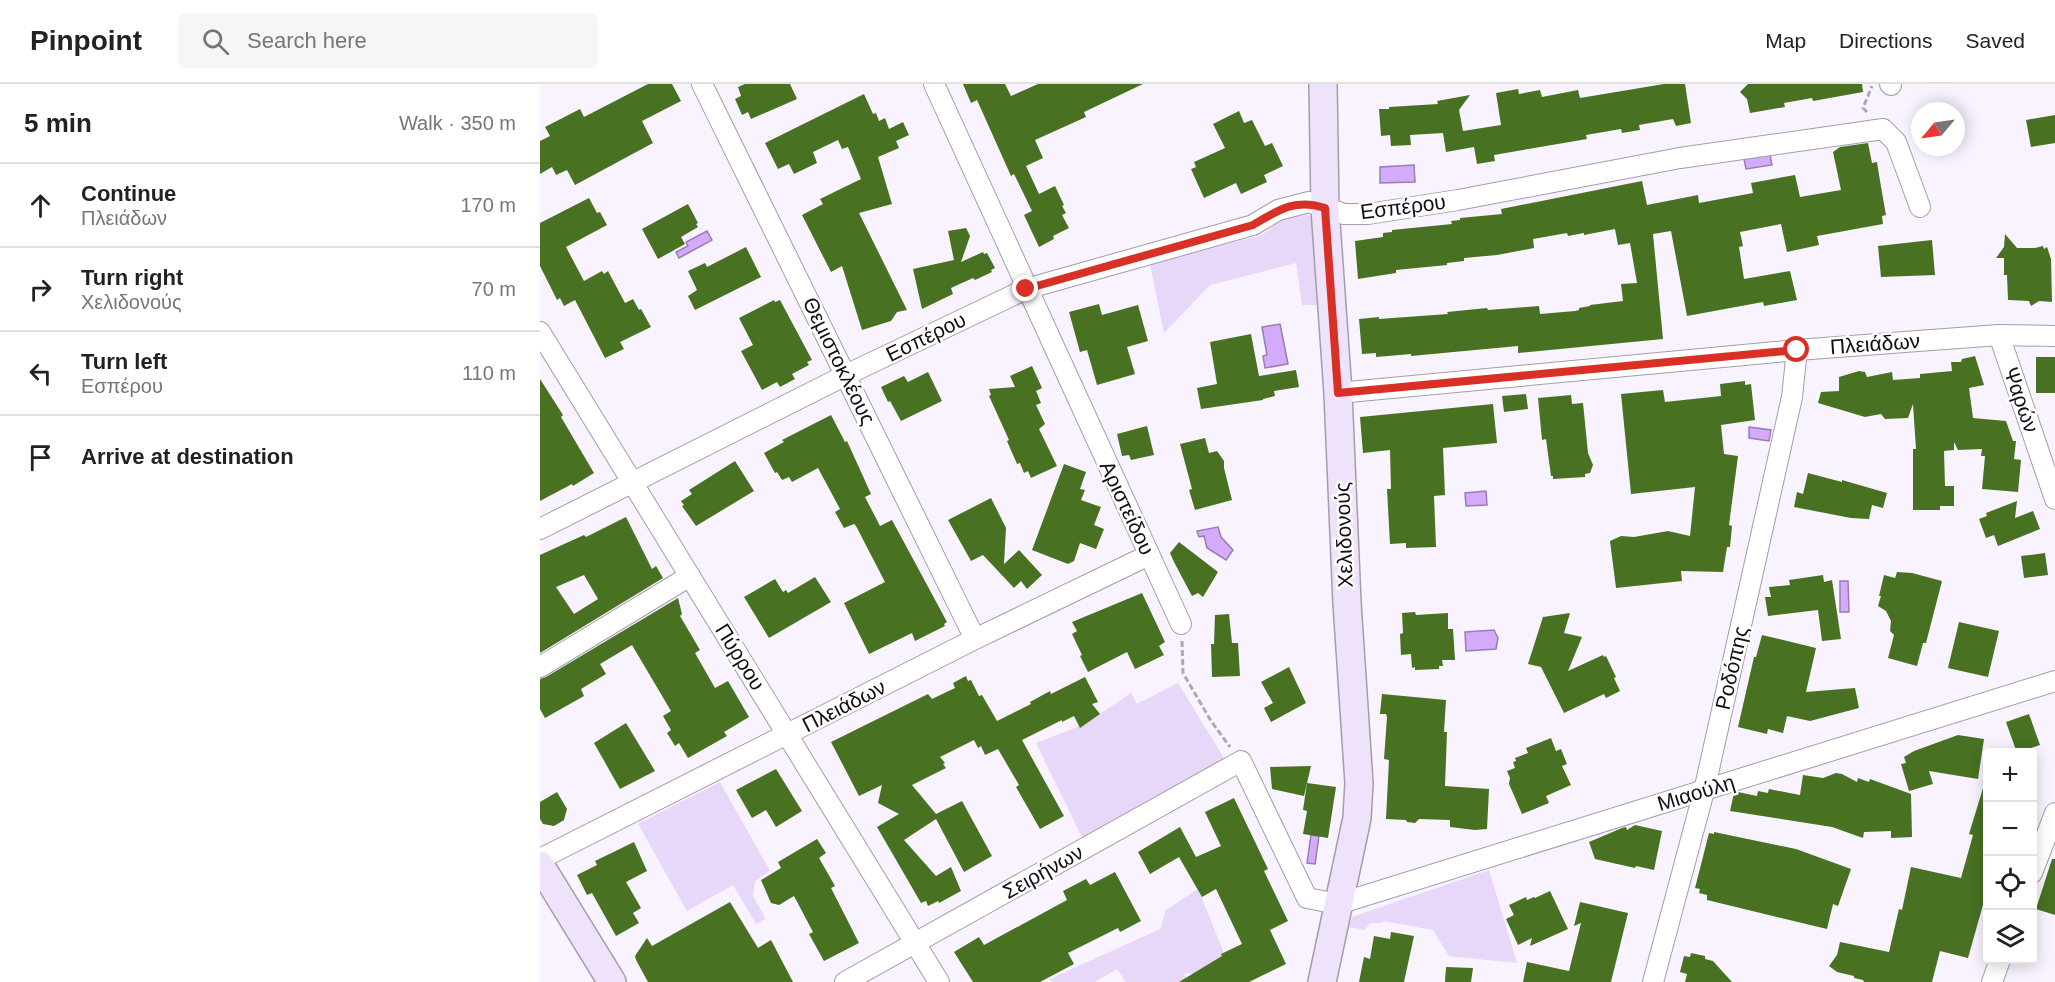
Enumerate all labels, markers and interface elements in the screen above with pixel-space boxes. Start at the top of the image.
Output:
search box [178,14,598,68]
text: Pinpoint [30,25,142,56]
icon: search [199,25,232,58]
text: Search here [247,28,367,53]
text: Map [1765,29,1806,52]
text: Directions [1839,29,1932,52]
text: Saved [1965,29,2025,52]
north arrow [1911,102,1965,156]
text: 5 min [24,108,92,138]
text: Walk · 350 m [399,112,516,134]
text: Continue [81,181,176,206]
icon: ahead [24,189,57,222]
street label: Εσπέρου [1359,190,1447,223]
text: 170 m [460,194,516,216]
text: Πλειάδων [81,207,167,229]
text: Turn right [81,265,183,290]
icon: right [24,273,57,306]
route end [1012,275,1038,301]
text: 70 m [472,278,516,300]
text: Χελιδονούς [81,291,182,313]
street label: Θεμιστοκλέους [799,293,880,428]
street label: Εσπέρου [882,307,969,366]
street label: Πλειάδων [1829,329,1921,358]
route start [1783,336,1809,362]
text: Turn left [81,349,167,374]
icon: left [24,357,57,390]
text: 110 m [462,362,516,384]
street label: Ψαρών [2000,364,2043,436]
text: Εσπέρου [81,375,163,397]
icon: arrive [24,441,57,474]
text: Arrive at destination [81,444,294,469]
street label: Αριστείδου [1096,457,1159,558]
street label: Χελιδονούς [1330,482,1357,588]
street label: Πύρρου [711,619,770,694]
street label: Ροδόπης [1711,624,1752,712]
street label: Πλειάδων [798,675,889,736]
map controls [1983,748,2037,964]
button: + [1983,748,2037,802]
street label: Μιαούλη [1654,770,1737,815]
button: − [1983,802,2037,856]
street label: Σειρήνων [999,840,1087,903]
button: locate [1983,856,2037,910]
button: layers [1983,910,2037,964]

